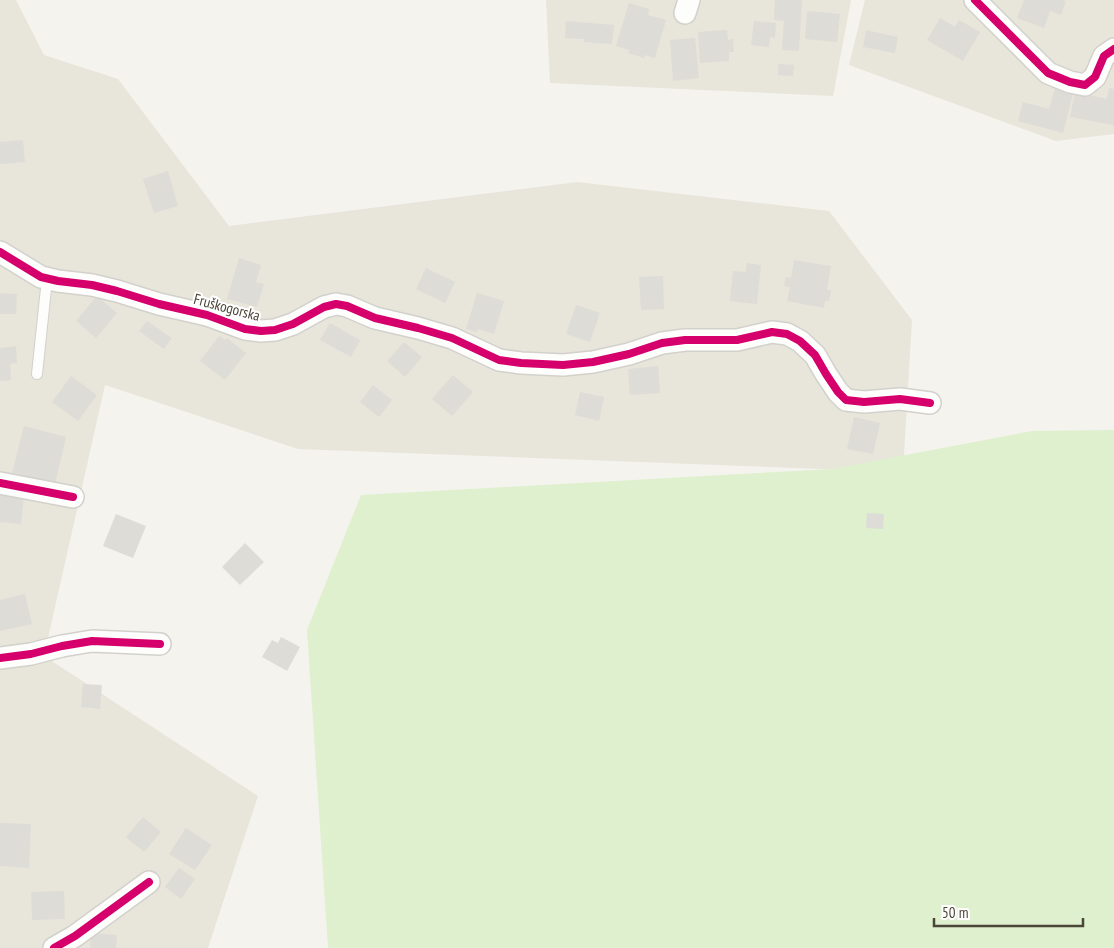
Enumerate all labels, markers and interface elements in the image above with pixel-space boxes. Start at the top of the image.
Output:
street label: Fruškogorska [192,289,262,325]
scale bar [934,896,1083,928]
text: 50 m [942,903,968,922]

